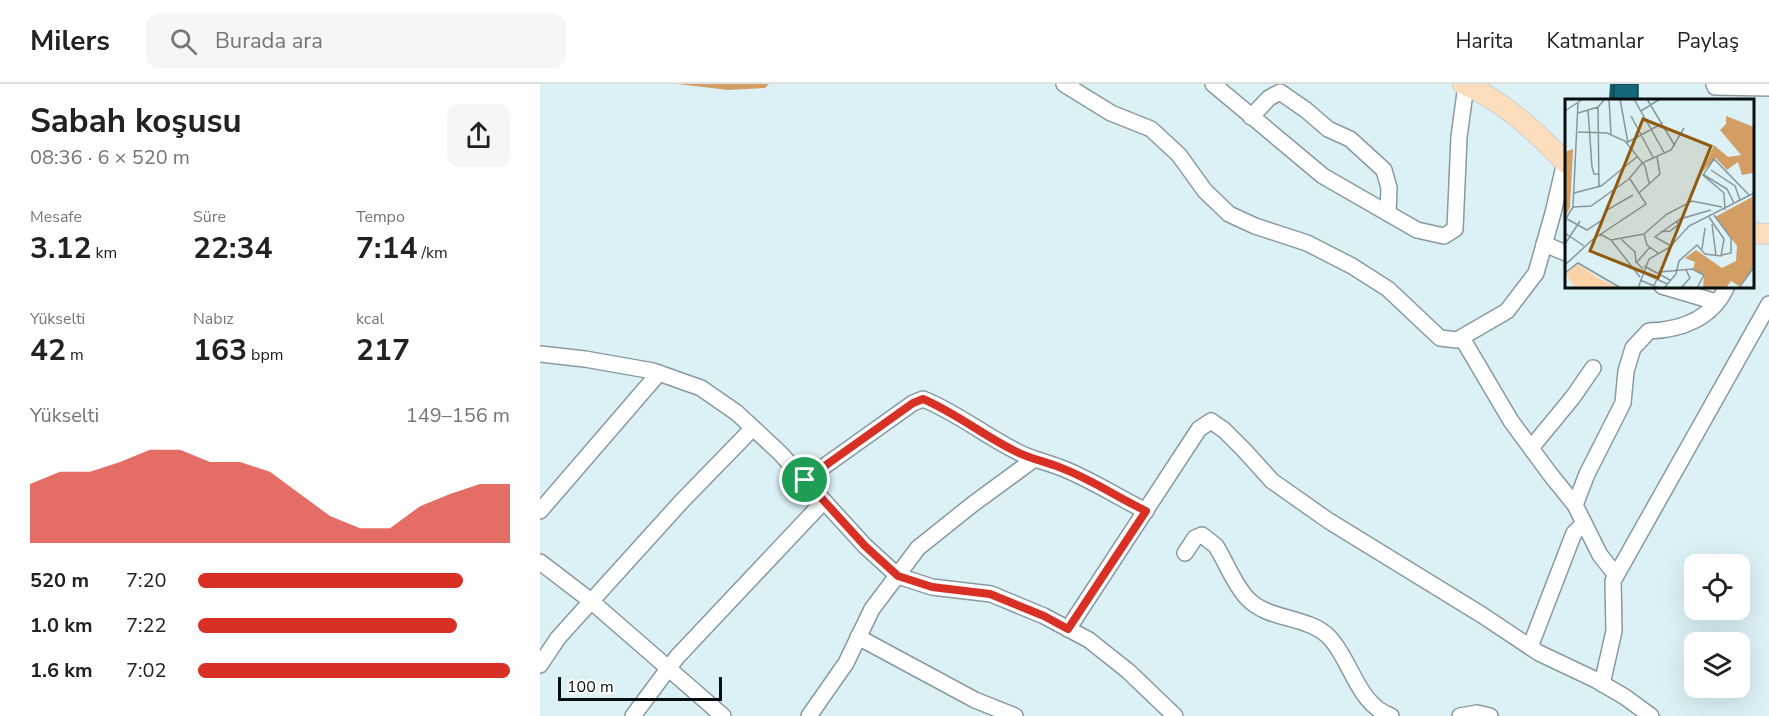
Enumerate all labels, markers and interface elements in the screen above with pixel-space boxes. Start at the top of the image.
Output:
search box [146,14,566,68]
text: Milers [30,22,110,60]
icon: search [167,25,200,58]
text: Burada ara [215,26,323,56]
text: Harita [1455,27,1513,55]
text: Katmanlar [1546,27,1644,55]
text: Paylaş [1677,27,1739,55]
text: Sabah koşusu [30,99,242,144]
inset map [1565,99,1754,288]
button: share [447,104,510,167]
text: 08:36 · 6 × 520 m [30,144,190,171]
text: Mesafe [30,206,82,228]
text: Süre [193,206,226,228]
text: Tempo [356,206,405,228]
text: 3.12 [30,228,91,269]
text: 22:34 [193,228,272,269]
text: 7:14 [356,228,417,269]
text: km [91,242,117,264]
text: /km [417,242,448,264]
text: Yükselti [30,308,85,330]
text: Nabız [193,308,234,330]
text: kcal [356,308,384,330]
text: 42 [30,330,66,371]
text: 163 [193,330,247,371]
text: 217 [356,330,410,371]
text: m [66,344,84,366]
text: bpm [247,344,283,366]
text: Yükselti [30,402,99,429]
text: 149–156 m [406,402,510,429]
pin [779,454,830,505]
icon: arrive [788,463,821,496]
map controls [1684,554,1750,698]
button: locate [1684,554,1750,620]
text: 520 m [30,567,89,594]
text: 7:20 [126,567,167,594]
text: 1.0 km [30,612,93,639]
text: 7:22 [126,612,167,639]
button: layers [1684,632,1750,698]
text: 1.6 km [30,657,93,684]
text: 7:02 [126,657,167,684]
scale bar [558,674,722,702]
text: 100 m [567,676,614,698]

